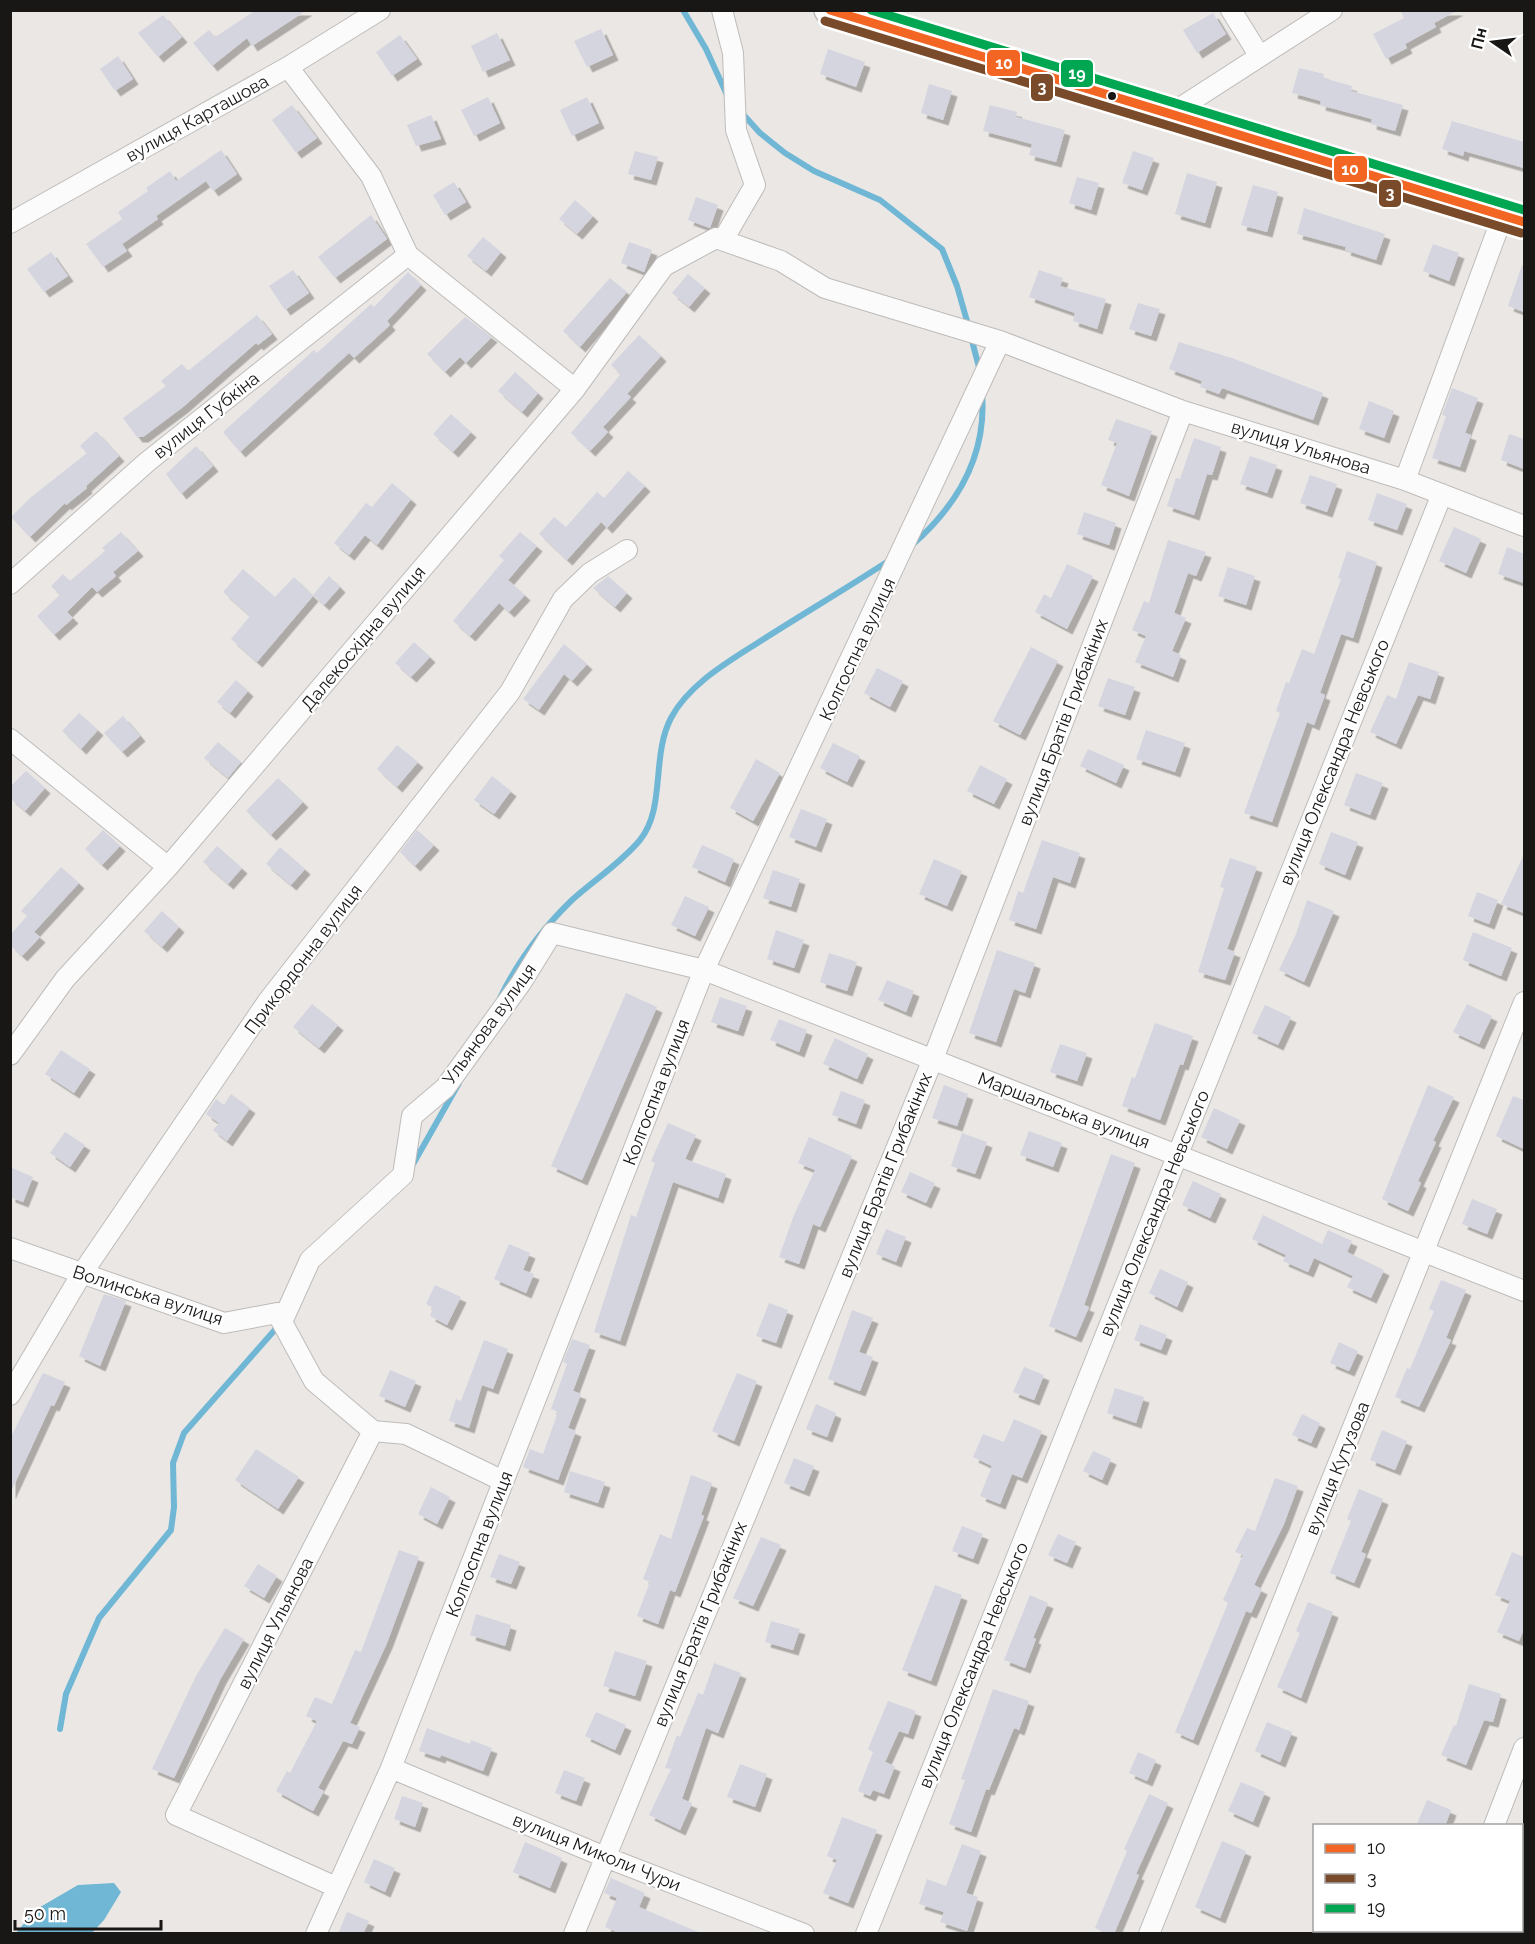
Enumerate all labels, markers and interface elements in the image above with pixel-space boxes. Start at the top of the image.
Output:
north arrow [1463,12,1523,72]
text: Пн [1467,26,1491,51]
line badge: 10 [986,49,1021,77]
text: 10 [995,54,1013,73]
line badge: 19 [1060,59,1094,88]
text: 19 [1068,64,1086,83]
street label: вулиця Карташова [122,70,272,166]
line badge: 3 [1030,73,1054,102]
text: 3 [1038,78,1047,97]
unlabelled marker [1106,90,1118,102]
line badge: 10 [1333,155,1368,183]
text: 10 [1341,160,1359,179]
line badge: 3 [1378,179,1402,208]
text: 3 [1386,184,1395,203]
street label: вулиця Губкіна [149,367,263,463]
street label: вулиця Ульянова [1229,416,1373,478]
street label: Далекосхідна вулиця [296,562,430,714]
street label: Колгоспна вулиця [815,574,899,724]
street label: вулиця Братів Грибакіних [1014,616,1112,828]
street label: вулиця Олександра Невського [1275,636,1393,888]
street label: Прикордонна вулиця [240,880,366,1038]
street label: Ульянова вулиця [438,959,540,1089]
street label: Колгоспна вулиця [618,1016,694,1168]
street label: Маршальська вулиця [975,1068,1153,1152]
street label: вулиця Братів Грибакіних [834,1069,936,1281]
street label: вулиця Олександра Невського [1095,1087,1213,1339]
street label: Волинська вулиця [70,1261,226,1329]
street label: вулиця Кутузова [1301,1398,1373,1538]
street label: Колгоспна вулиця [441,1468,517,1620]
street label: вулиця Братів Грибакіних [649,1518,751,1730]
street label: вулиця Олександра Невського [914,1539,1032,1791]
street label: вулиця Ульянова [233,1554,317,1692]
street label: вулиця Миколи Чури [510,1809,684,1895]
legend [1313,1824,1523,1932]
text: 10 [1367,1837,1386,1858]
text: 3 [1367,1867,1377,1888]
scale bar [15,1893,160,1931]
text: 19 [1367,1897,1385,1918]
text: 50 m [24,1903,66,1924]

